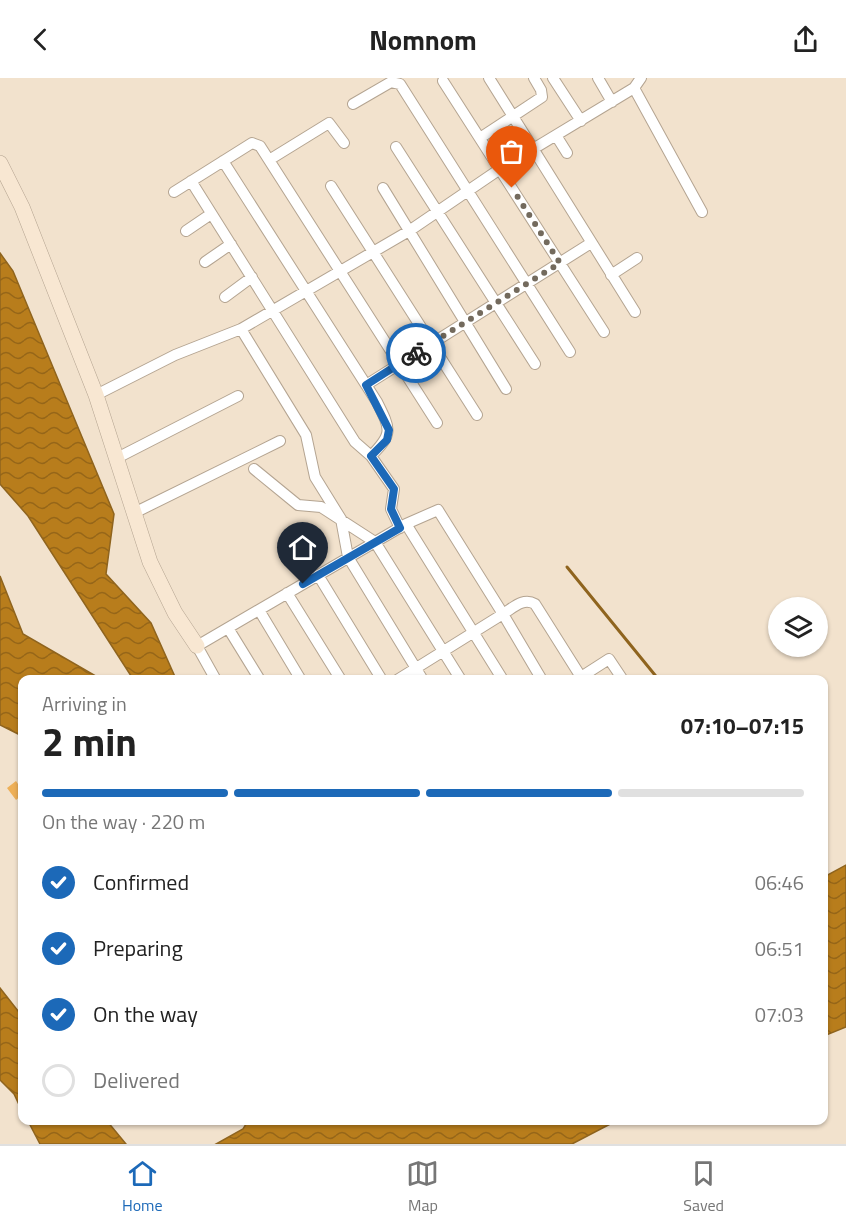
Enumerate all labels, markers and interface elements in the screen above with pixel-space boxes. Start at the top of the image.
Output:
text: Nomnom [369,19,477,60]
icon: back [24,23,57,56]
icon: share [789,23,822,56]
pin [486,126,537,188]
icon: bag [495,135,528,168]
courier [386,323,446,383]
icon: bike [400,337,433,370]
pin [277,522,328,584]
icon: home [286,531,319,564]
map controls [768,597,828,657]
button: layers [768,597,828,657]
text: Arriving in [42,688,127,719]
text: 07:10–07:15 [681,709,804,743]
text: 2 min [42,712,137,771]
text: On the way · 220 m [42,806,205,837]
text: Confirmed [93,865,189,899]
icon: check [42,866,75,899]
text: 06:46 [755,867,804,898]
text: Preparing [93,931,183,965]
icon: check [42,932,75,965]
text: 06:51 [755,933,804,964]
text: On the way [93,997,198,1031]
icon: check [42,998,75,1031]
text: 07:03 [755,999,804,1030]
text: Delivered [93,1063,180,1097]
tab: Home [122,1157,163,1217]
tab: Map [406,1157,439,1217]
tab: Saved [683,1157,724,1217]

